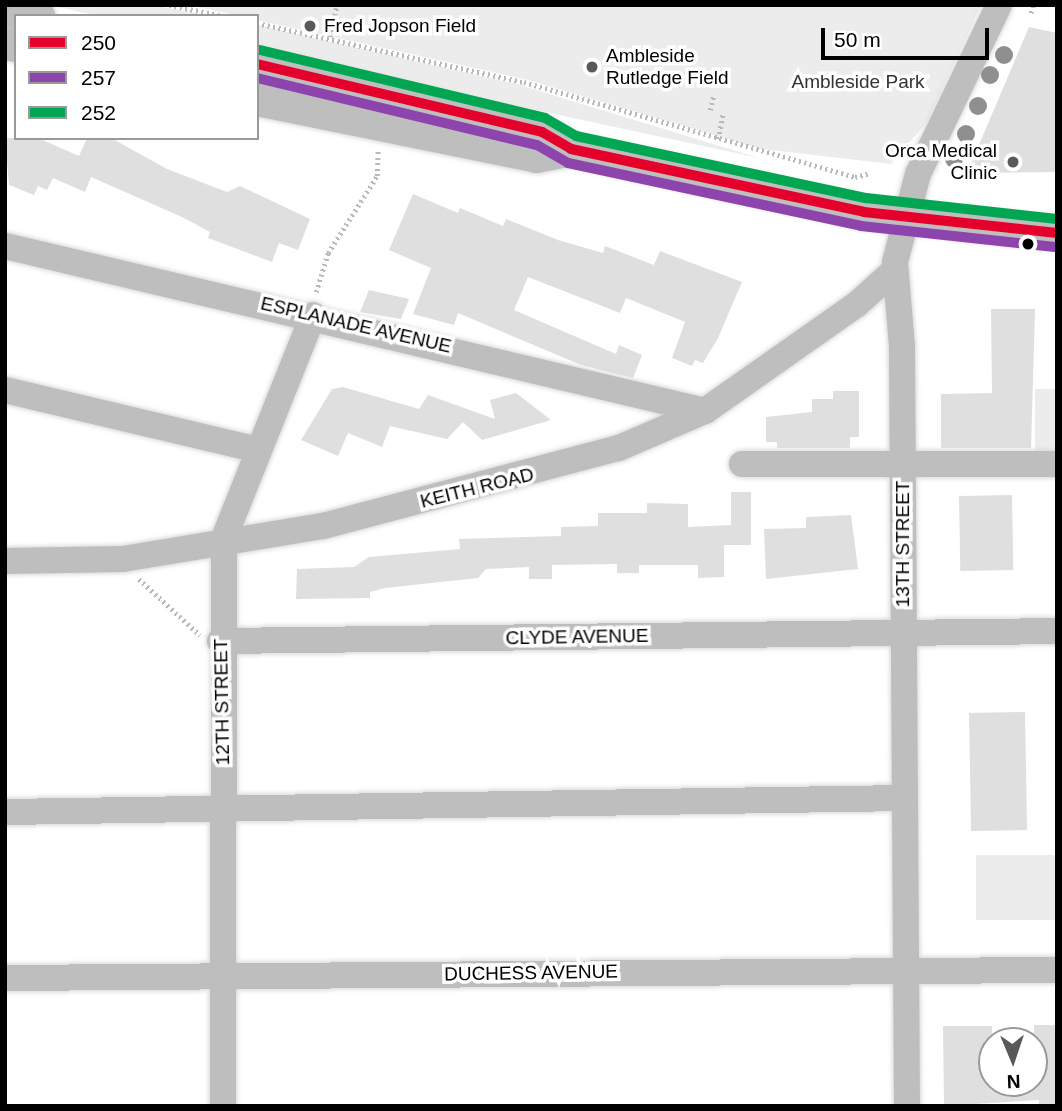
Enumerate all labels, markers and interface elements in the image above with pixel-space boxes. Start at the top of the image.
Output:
legend [14,14,259,140]
scale bar [824,14,992,58]
place label: Fred Jopson Field [324,15,476,37]
marker: Fred Jopson Field [302,18,318,34]
text: 50 m [834,28,881,51]
text: 250 [81,31,116,54]
place label: Ambleside Rutledge Field [606,45,729,89]
marker: Ambleside Rutledge Field [584,59,600,75]
text: 257 [81,66,116,89]
park label: Ambleside Park [791,71,925,93]
text: 252 [81,101,116,124]
place label: Orca Medical Clinic [885,140,997,184]
marker: Orca Medical Clinic [1003,152,1023,172]
unlabelled marker [1021,237,1035,251]
street label: ESPLANADE AVENUE [258,292,454,358]
street label: KEITH ROAD [418,463,536,513]
street label: 13TH STREET [892,481,914,607]
street label: CLYDE AVENUE [505,624,649,650]
street label: 12TH STREET [209,638,235,766]
street label: DUCHESS AVENUE [443,960,619,986]
north arrow [978,1027,1048,1097]
text: N [1006,1071,1021,1092]

